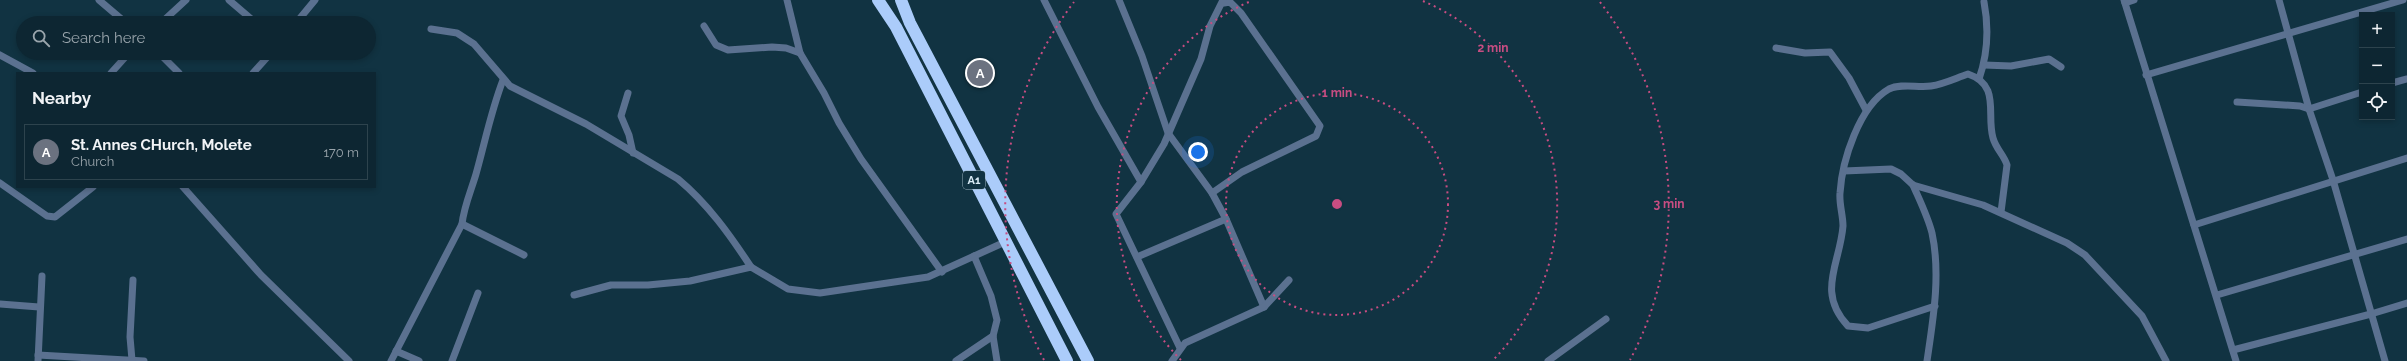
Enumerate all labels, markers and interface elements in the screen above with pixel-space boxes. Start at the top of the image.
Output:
map controls [2359,12,2395,120]
button: + [2359,12,2395,48]
search box [16,16,376,60]
icon: search [30,27,52,49]
text: Search here [62,29,145,47]
text: 2 min [1477,41,1509,55]
button: − [2359,48,2395,84]
pin: A [967,58,993,88]
button: locate [2359,84,2395,120]
text: 1 min [1322,86,1352,100]
text: Nearby [32,88,91,108]
text: St. Annes CHurch, Molete [71,136,252,154]
your location [1188,142,1208,162]
text: A [42,145,50,160]
text: 170 m [323,145,359,160]
text: Church [71,154,114,169]
road number: A1 [963,171,985,189]
centre of rings [1330,197,1344,211]
text: 3 min [1653,197,1685,211]

